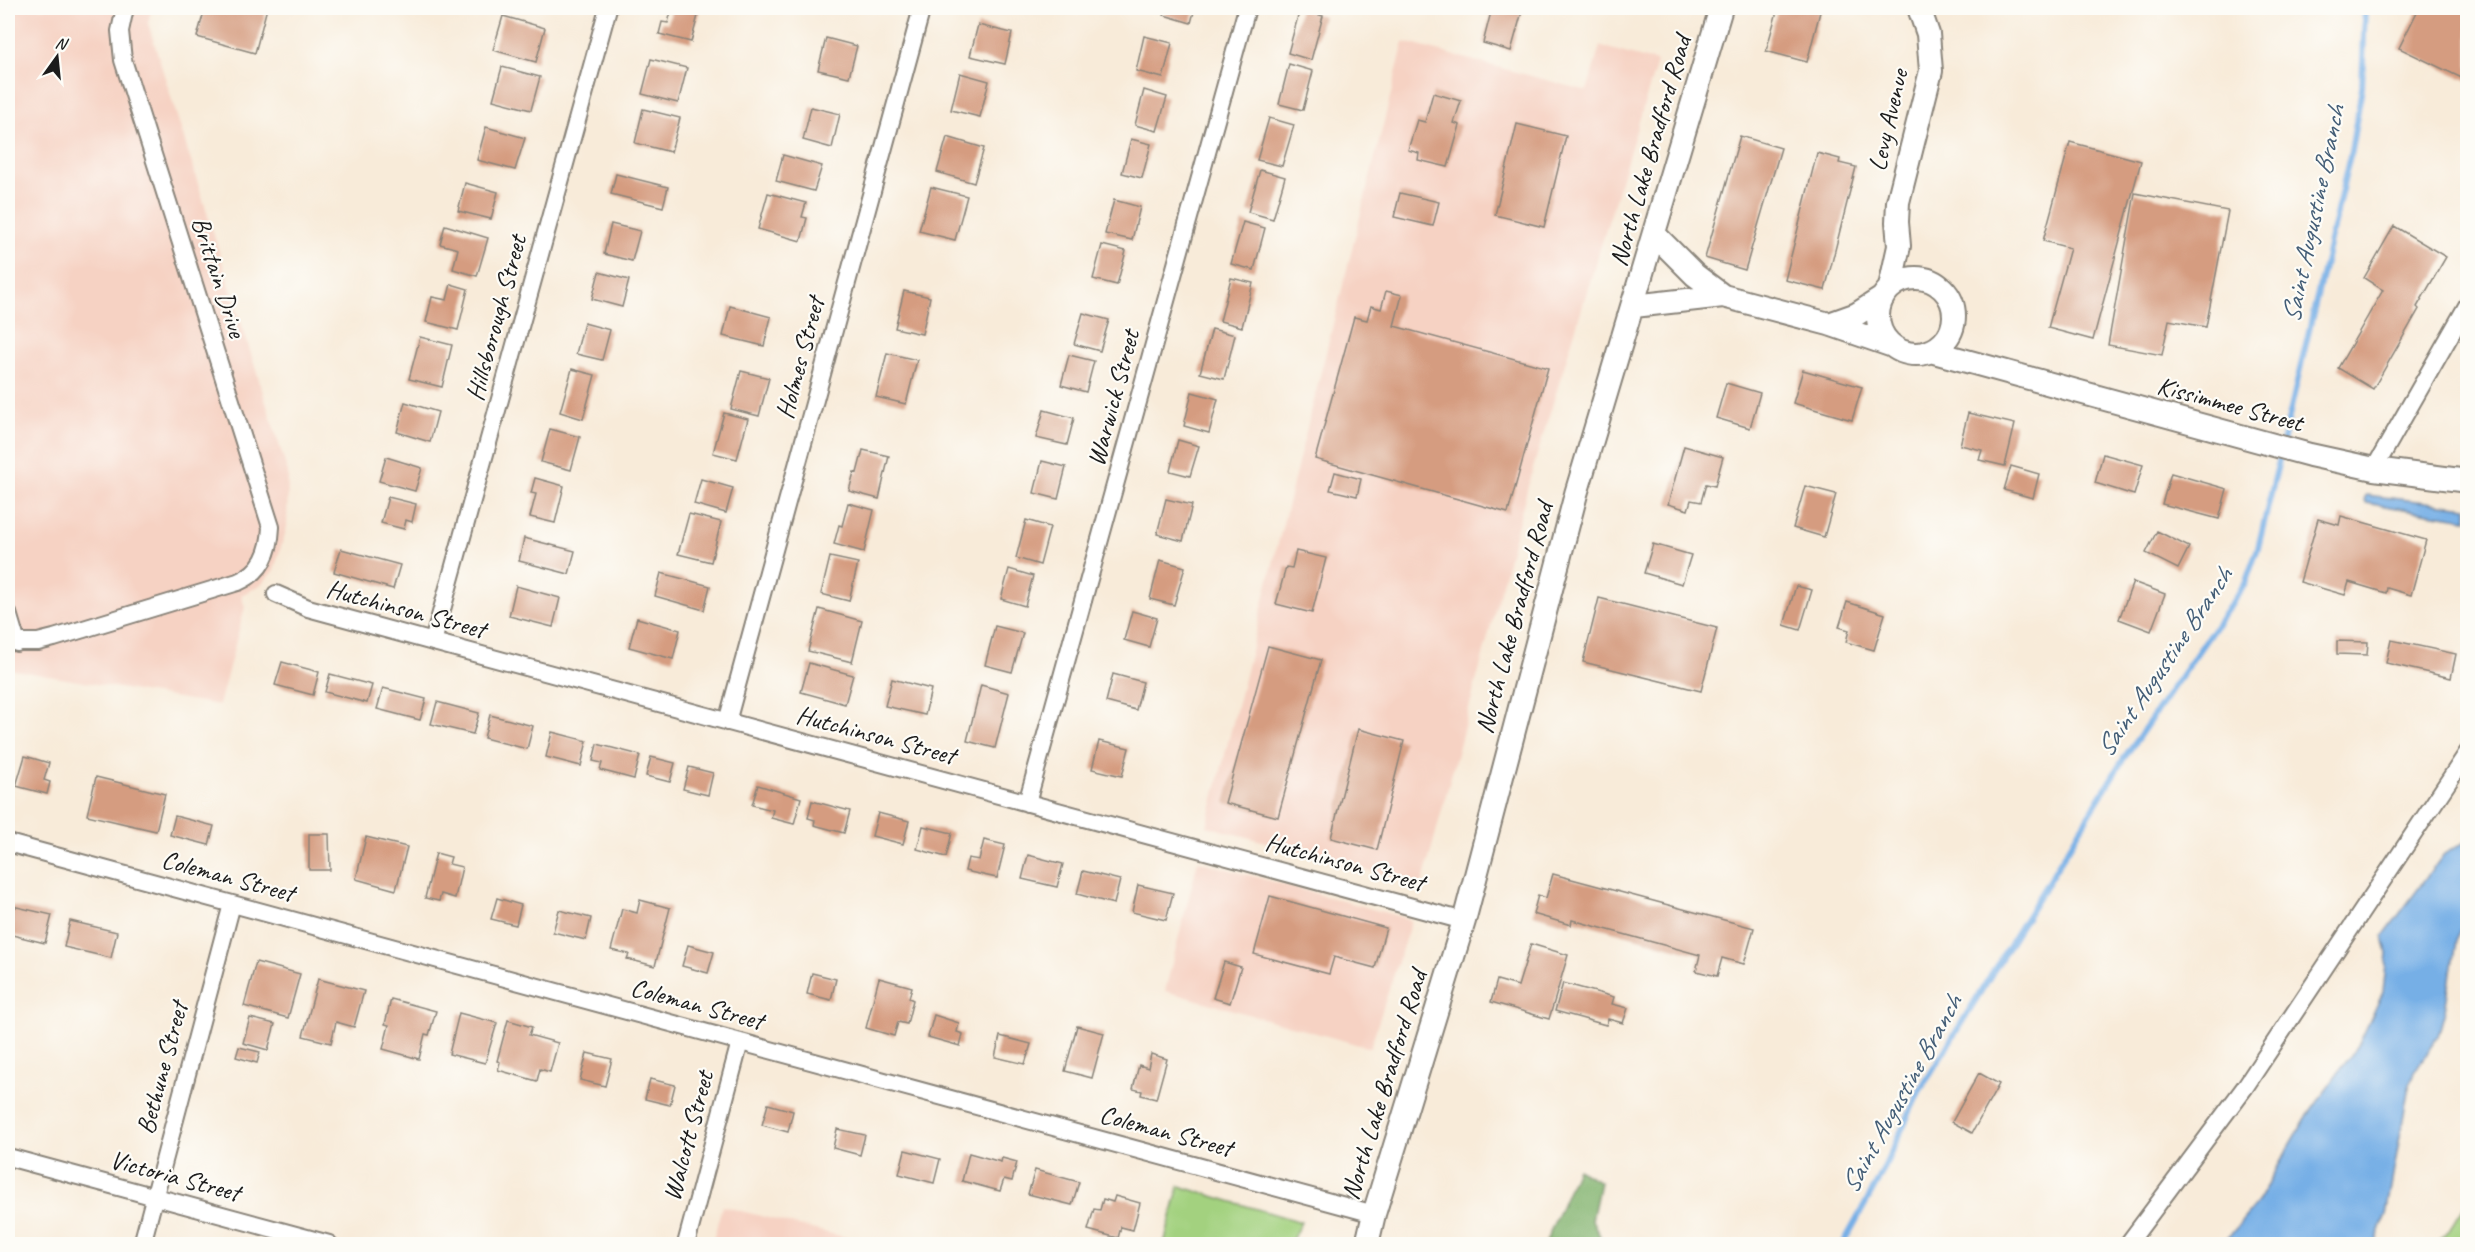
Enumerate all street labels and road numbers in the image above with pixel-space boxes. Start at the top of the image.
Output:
street label: North Lake Bradford Road [1601,28,1700,270]
street label: Levy Avenue [1860,64,1916,174]
street label: Brittain Drive [184,213,254,343]
street label: Hillsborough Street [458,229,535,404]
street label: Holmes Street [768,290,833,422]
street label: Warwick Street [1079,324,1148,470]
street label: Kissimmee Street [2154,369,2309,440]
street label: North Lake Bradford Road [1467,495,1562,737]
street label: Hutchinson Street [323,572,492,647]
street label: Hutchinson Street [793,698,962,773]
street label: Hutchinson Street [1262,825,1431,900]
street label: Coleman Street [158,843,301,910]
street label: North Lake Bradford Road [1333,963,1436,1204]
street label: Coleman Street [627,971,770,1038]
street label: Bethune Street [129,995,196,1138]
street label: Walcott Street [655,1065,722,1204]
street label: Coleman Street [1096,1098,1239,1165]
street label: Victoria Street [106,1143,247,1210]

